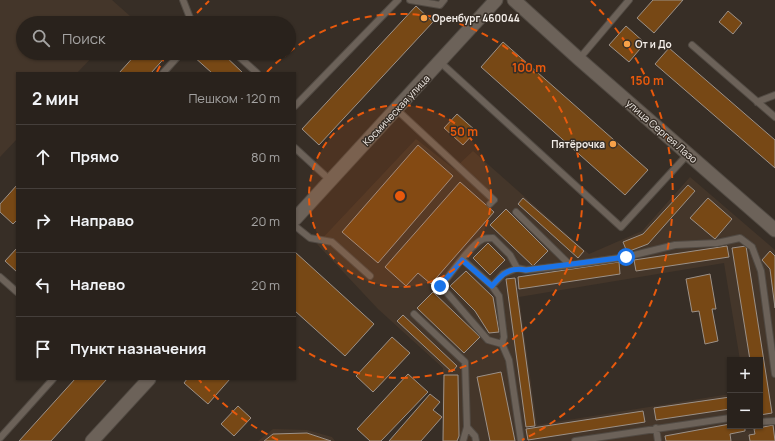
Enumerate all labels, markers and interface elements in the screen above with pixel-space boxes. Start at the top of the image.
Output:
place label: Оренбург 460044 [432,11,520,25]
marker: Оренбург 460044 [419,13,429,23]
search box [16,16,296,60]
icon: search [30,27,52,49]
text: Поиск [62,28,106,49]
place label: От и До [635,37,672,51]
marker: От и До [622,39,632,49]
text: 100 m [512,59,546,76]
street label: Космическая улица [359,71,433,149]
text: 150 m [630,72,664,89]
text: 2 мин [32,87,79,110]
text: Пешком · 120 m [188,89,280,107]
street label: улица Сергея Лазо [623,96,701,166]
text: 50 m [450,123,478,140]
place label: Пятёрочка [551,137,605,151]
marker: Пятёрочка [608,139,618,149]
icon: ahead [32,146,54,168]
text: Прямо [70,146,119,167]
text: 80 m [251,148,280,166]
centre of rings [393,189,407,203]
icon: right [32,210,54,232]
text: Направо [70,210,134,231]
text: 20 m [251,212,280,230]
route start [617,248,635,266]
icon: left [32,274,54,296]
text: Налево [70,274,125,295]
text: 20 m [251,276,280,294]
route end [431,277,449,295]
icon: arrive [32,338,54,360]
text: Пункт назначения [70,338,206,359]
map controls [727,357,763,429]
button: + [727,357,763,393]
button: − [727,393,763,429]

